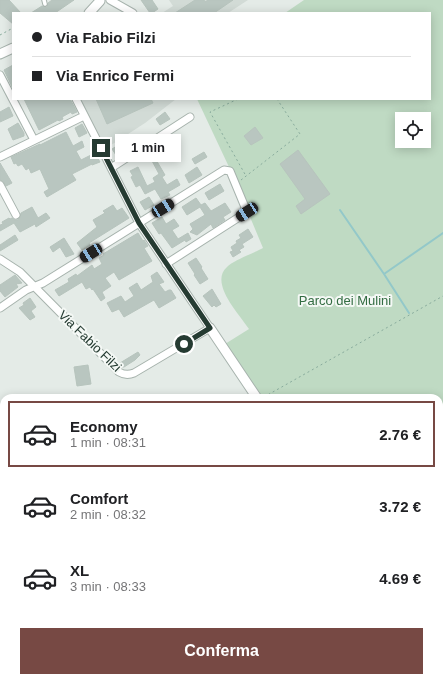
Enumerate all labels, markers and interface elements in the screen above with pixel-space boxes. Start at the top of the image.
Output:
text: Via Fabio Filzi [56,29,156,46]
text: Via Enrico Fermi [56,67,174,84]
map controls [395,112,431,148]
button: locate [395,112,431,148]
callout: 1 min [115,134,181,162]
route end [92,139,110,157]
text: 1 min [131,140,165,155]
car [150,197,176,219]
car [234,200,260,224]
car [78,242,104,264]
park label: Parco dei Mulini [299,293,391,308]
street label: Via Fabio Filzi [56,307,125,375]
route start [175,335,193,353]
icon: car [22,416,58,452]
text: Economy [70,418,138,435]
text: 2.76 € [379,426,421,443]
text: 1 min · 08:31 [70,435,146,450]
icon: car [22,488,58,524]
text: Comfort [70,490,128,507]
text: 3.72 € [379,498,421,515]
text: 2 min · 08:32 [70,507,146,522]
icon: car [22,560,58,596]
text: XL [70,562,89,579]
text: 4.69 € [379,570,421,587]
text: 3 min · 08:33 [70,579,146,594]
button: Conferma [20,628,423,674]

